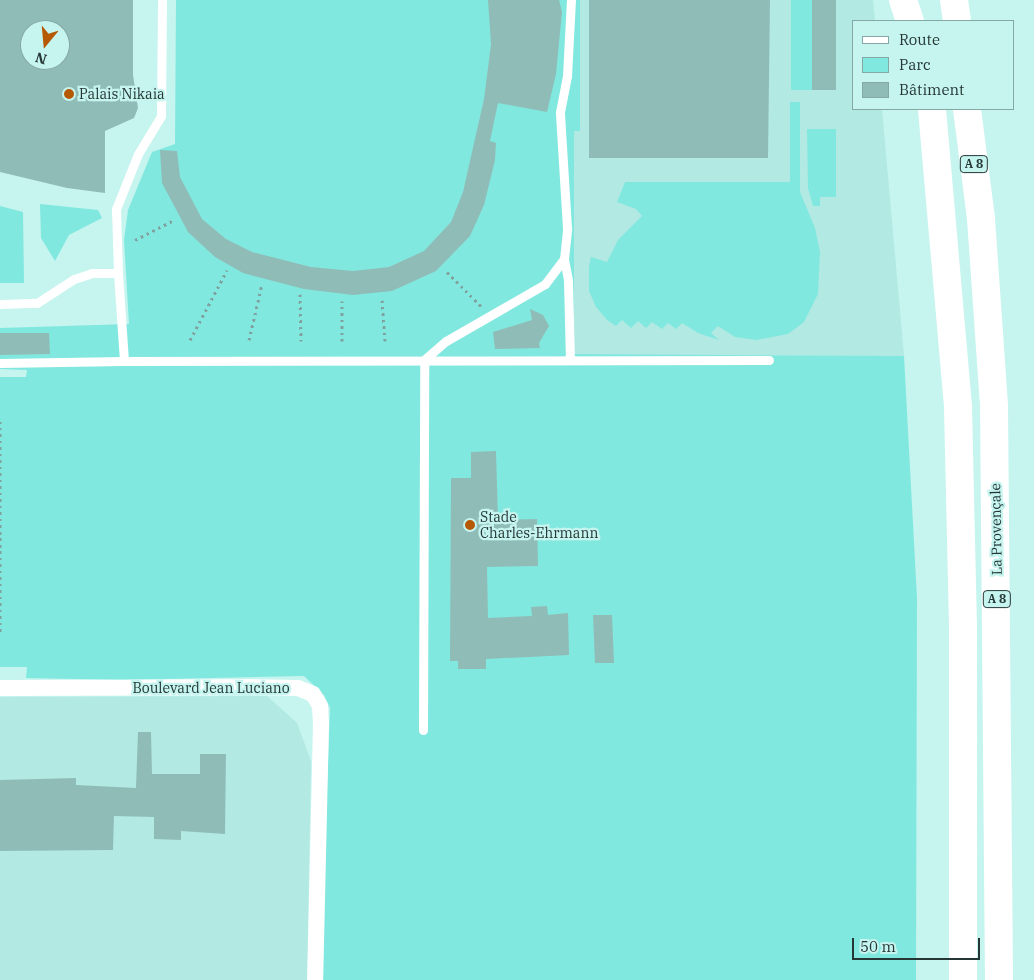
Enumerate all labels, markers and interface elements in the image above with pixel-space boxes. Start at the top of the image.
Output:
north arrow [20,20,70,70]
legend [852,20,1014,110]
text: Route [899,30,940,49]
text: N [33,48,49,69]
text: Parc [899,55,931,74]
text: Bâtiment [899,80,964,99]
place label: Palais Nikaia [79,86,165,102]
marker: Palais Nikaia [63,88,75,100]
road number: A 8 [959,154,989,173]
street label: La Provençale [987,483,1005,575]
place label: Stade Charles-Ehrmann [480,509,598,542]
marker: Stade Charles-Ehrmann [464,519,476,531]
road number: A 8 [982,590,1012,608]
street label: Boulevard Jean Luciano [132,680,290,696]
scale bar [854,928,982,960]
text: 50 m [860,937,896,956]

